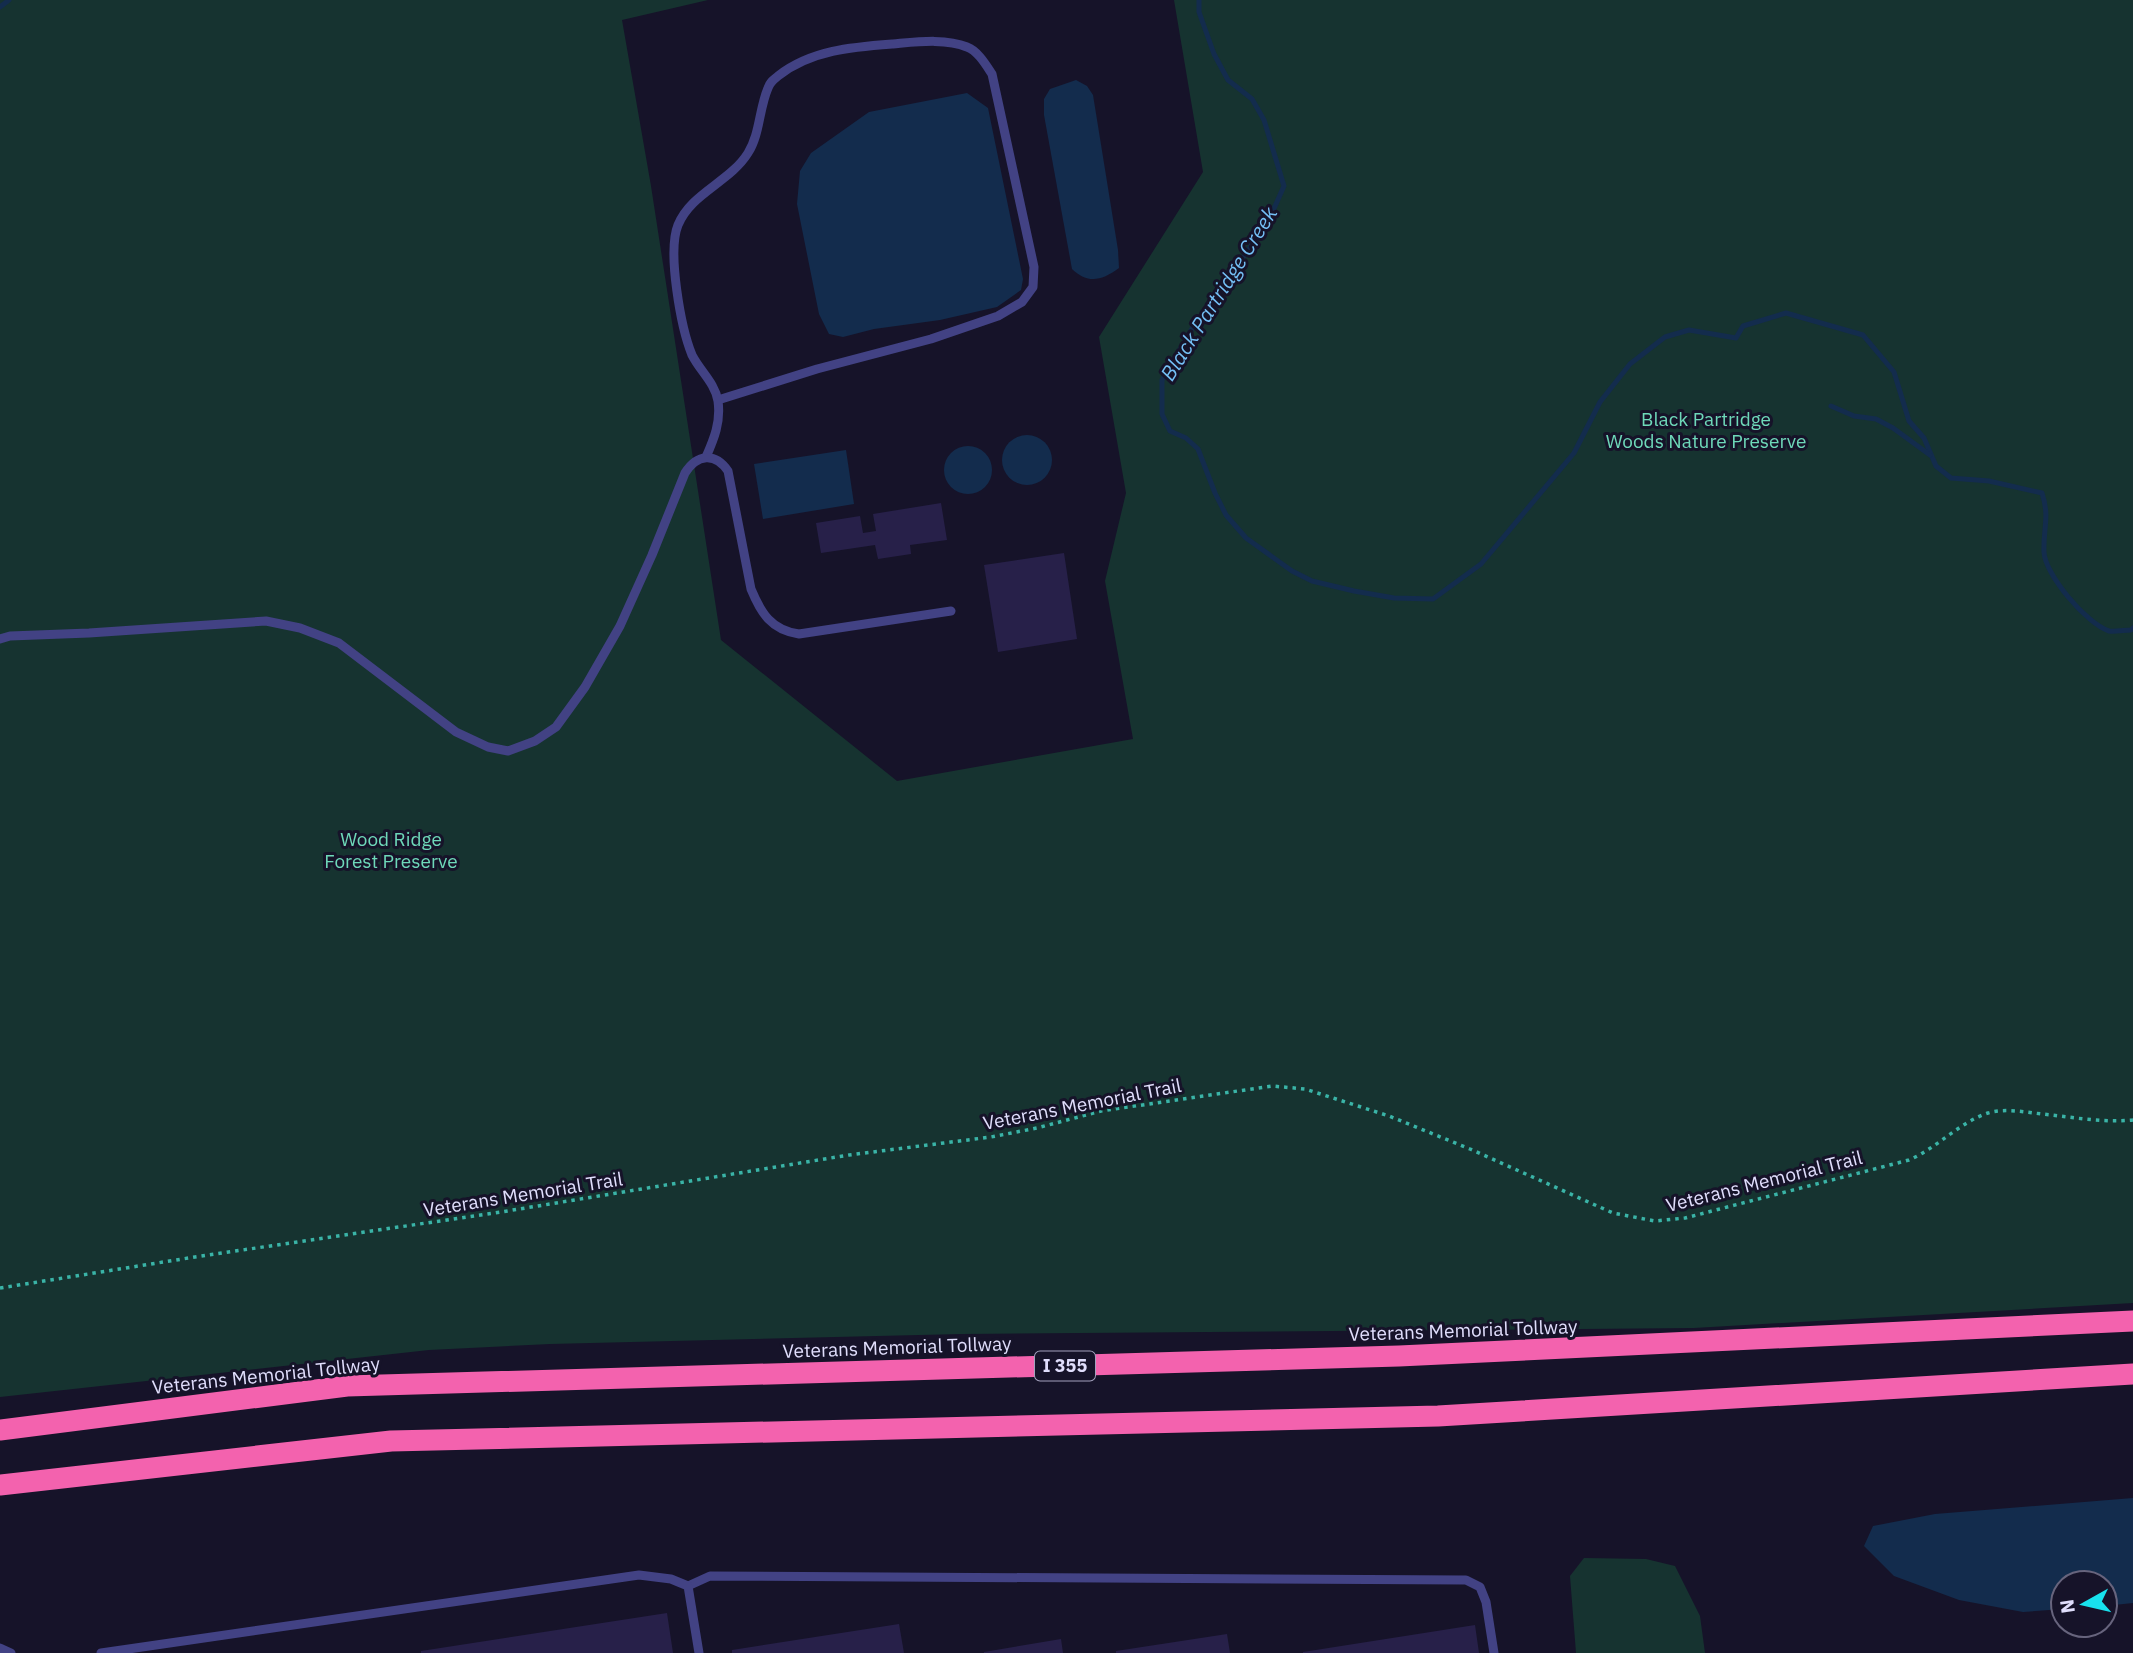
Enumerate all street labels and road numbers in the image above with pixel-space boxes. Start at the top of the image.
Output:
street label: Veterans Memorial Trail [981,1073,1183,1135]
street label: Veterans Memorial Trail [1663,1145,1865,1217]
street label: Veterans Memorial Trail [422,1166,624,1222]
street label: Veterans Memorial Tollway [1348,1314,1578,1346]
street label: Veterans Memorial Tollway [782,1331,1012,1363]
street label: Veterans Memorial Tollway [151,1351,382,1399]
road number: I 355 [1035,1352,1095,1380]

